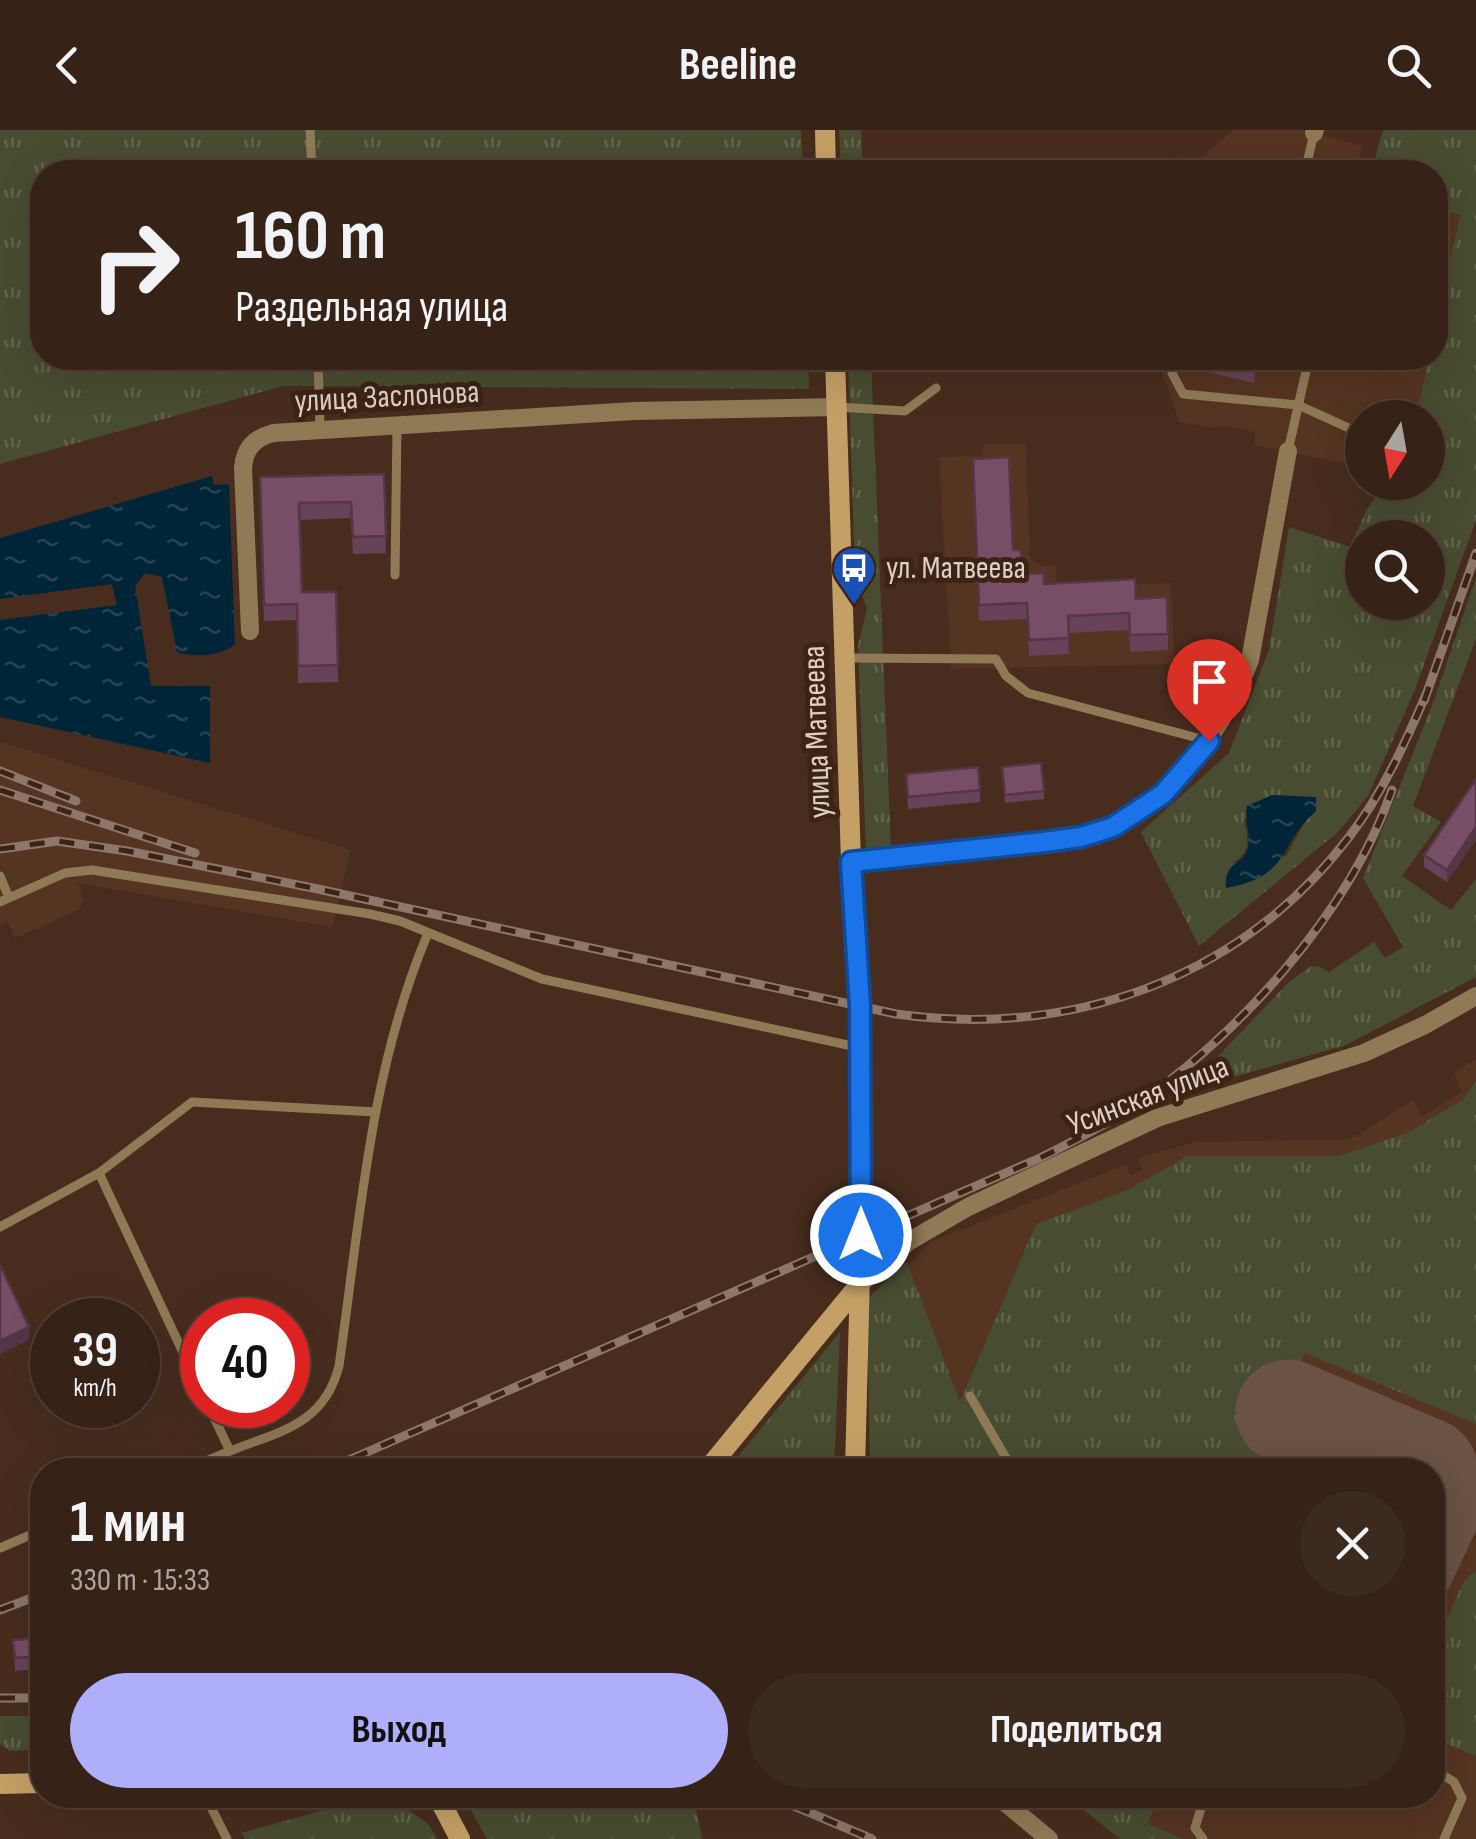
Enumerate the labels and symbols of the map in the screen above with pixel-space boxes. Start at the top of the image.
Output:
street label: улица Заслонова [294,373,480,421]
north arrow [1345,400,1445,500]
bus stop icon: ул. Матвеева [831,545,877,606]
place label: ул. Матвеева [886,549,1026,588]
pin [1167,639,1252,742]
street label: улица Матвеева [794,645,840,819]
street label: Усинская улица [1062,1047,1234,1145]
position arrow [809,1183,913,1287]
speed limit sign: 40 [180,1298,310,1428]

